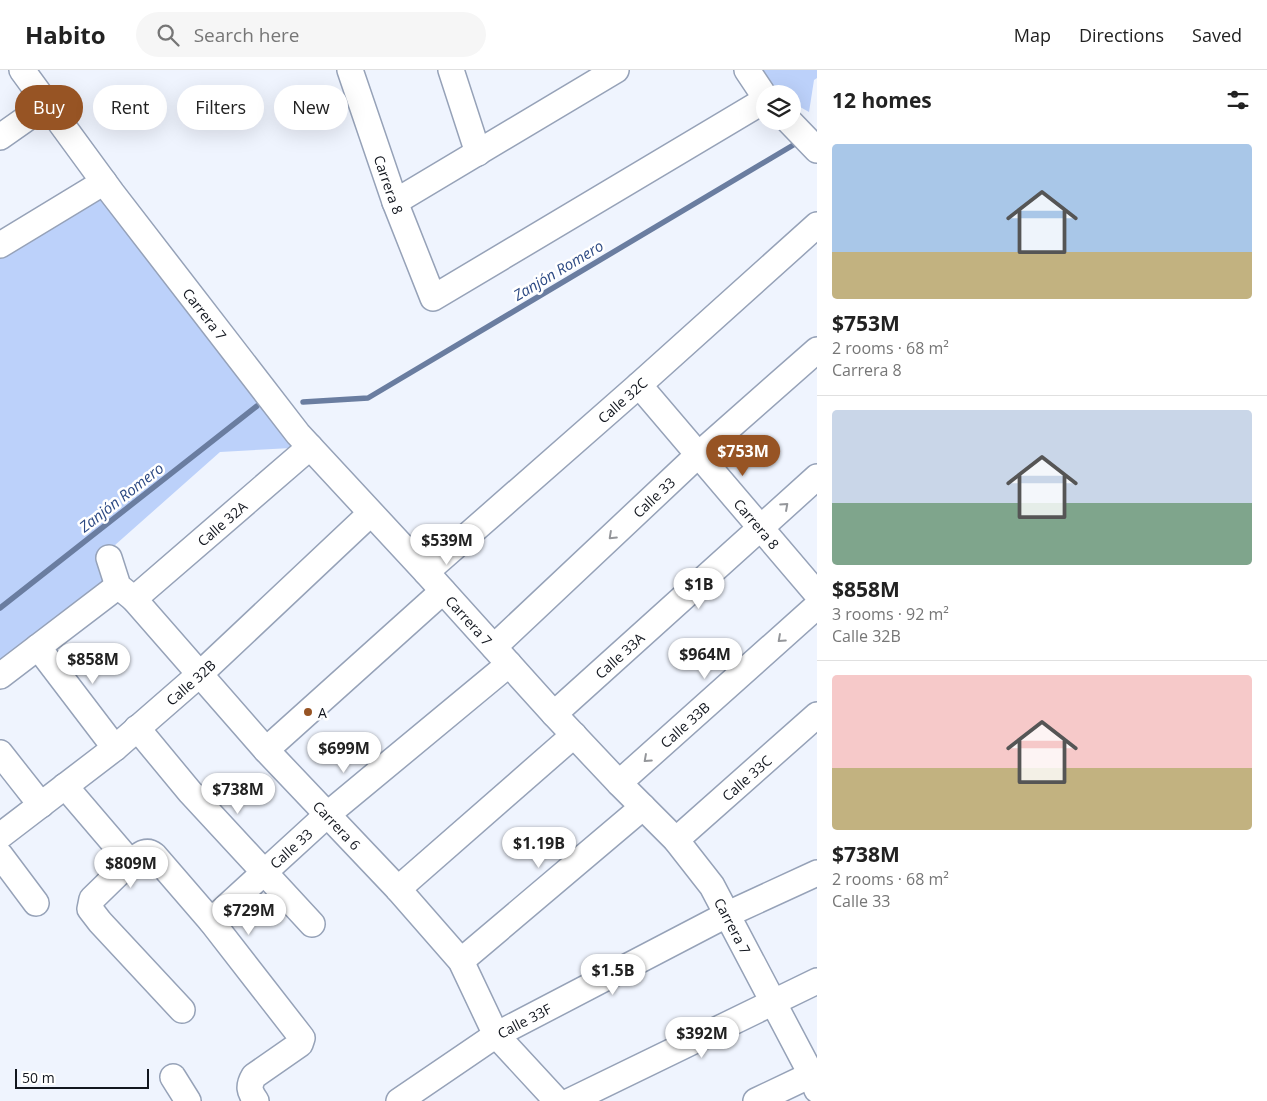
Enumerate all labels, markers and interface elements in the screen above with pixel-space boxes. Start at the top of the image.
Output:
search box [136,12,486,57]
text: Habito [25,18,106,51]
icon: search [154,21,182,49]
text: Search here [194,22,300,48]
text: Map [1014,23,1051,47]
text: Directions [1079,23,1164,47]
text: Saved [1192,23,1242,47]
chip: Buy [15,85,83,130]
chip: Rent [93,85,167,130]
chip: Filters [177,85,264,130]
chip: New [274,85,348,130]
map controls [756,85,801,130]
button: layers [756,85,801,130]
text: 12 homes [832,86,932,114]
icon: filters [1224,86,1252,114]
street label: Carrera 8 [370,153,408,217]
icon: home [997,177,1087,267]
water label: Zanjón Romero [508,235,607,305]
street label: Carrera 7 [179,284,231,344]
text: $753M [832,309,900,337]
text: 2 rooms · 68 m² [832,337,949,359]
text: Carrera 8 [832,359,902,381]
street label: Calle 32C [593,373,651,427]
pin: $753M [708,434,778,477]
text: $753M [717,440,769,462]
icon: home [997,442,1087,532]
water label: Zanjón Romero [74,458,167,537]
street label: Calle 33 [628,472,679,521]
street label: Carrera 8 [730,494,784,553]
street label: Calle 32A [193,496,251,550]
one-way arrow [780,502,789,511]
pin: $539M [412,524,482,566]
text: $539M [421,529,473,551]
one-way arrow [608,530,617,539]
pin: $1B [675,568,723,610]
text: $1B [684,573,714,595]
text: $858M [832,575,900,603]
street label: Carrera 7 [442,591,497,649]
text: 3 rooms · 92 m² [832,603,949,625]
text: Calle 32B [832,625,901,647]
street label: Calle 33A [591,628,648,682]
one-way arrow [777,633,786,642]
pin: $964M [670,638,740,680]
pin: $858M [58,642,128,685]
text: $964M [679,643,731,665]
text: $858M [67,648,119,670]
street label: Calle 32B [162,655,219,709]
street label: Calle 33B [656,697,713,752]
place label: A [318,703,327,722]
marker: A [302,706,314,718]
icon: home [997,707,1087,797]
pin: $699M [309,732,379,774]
text: $699M [318,737,370,759]
street label: Calle 33C [718,750,775,805]
one-way arrow [643,753,652,762]
pin: $738M [203,772,273,815]
text: $738M [212,778,264,800]
street label: Carrera 6 [309,796,365,854]
street label: Calle 33 [265,824,316,872]
pin: $1.19B [498,826,580,869]
text: $1.19B [513,832,565,854]
text: $738M [832,840,900,868]
pin: $809M [96,846,166,889]
text: $809M [105,852,157,874]
text: 2 rooms · 68 m² [832,868,949,890]
text: Calle 33 [832,890,890,912]
pin: $729M [214,894,284,936]
street label: Carrera 7 [710,894,756,957]
text: $729M [223,899,275,921]
pin: $1.5B [578,954,648,996]
text: $1.5B [592,959,634,981]
street label: Calle 33F [494,998,554,1042]
pin: $392M [667,1016,737,1059]
text: $392M [676,1022,728,1044]
scale bar [15,1066,149,1089]
text: 50 m [22,1068,55,1087]

